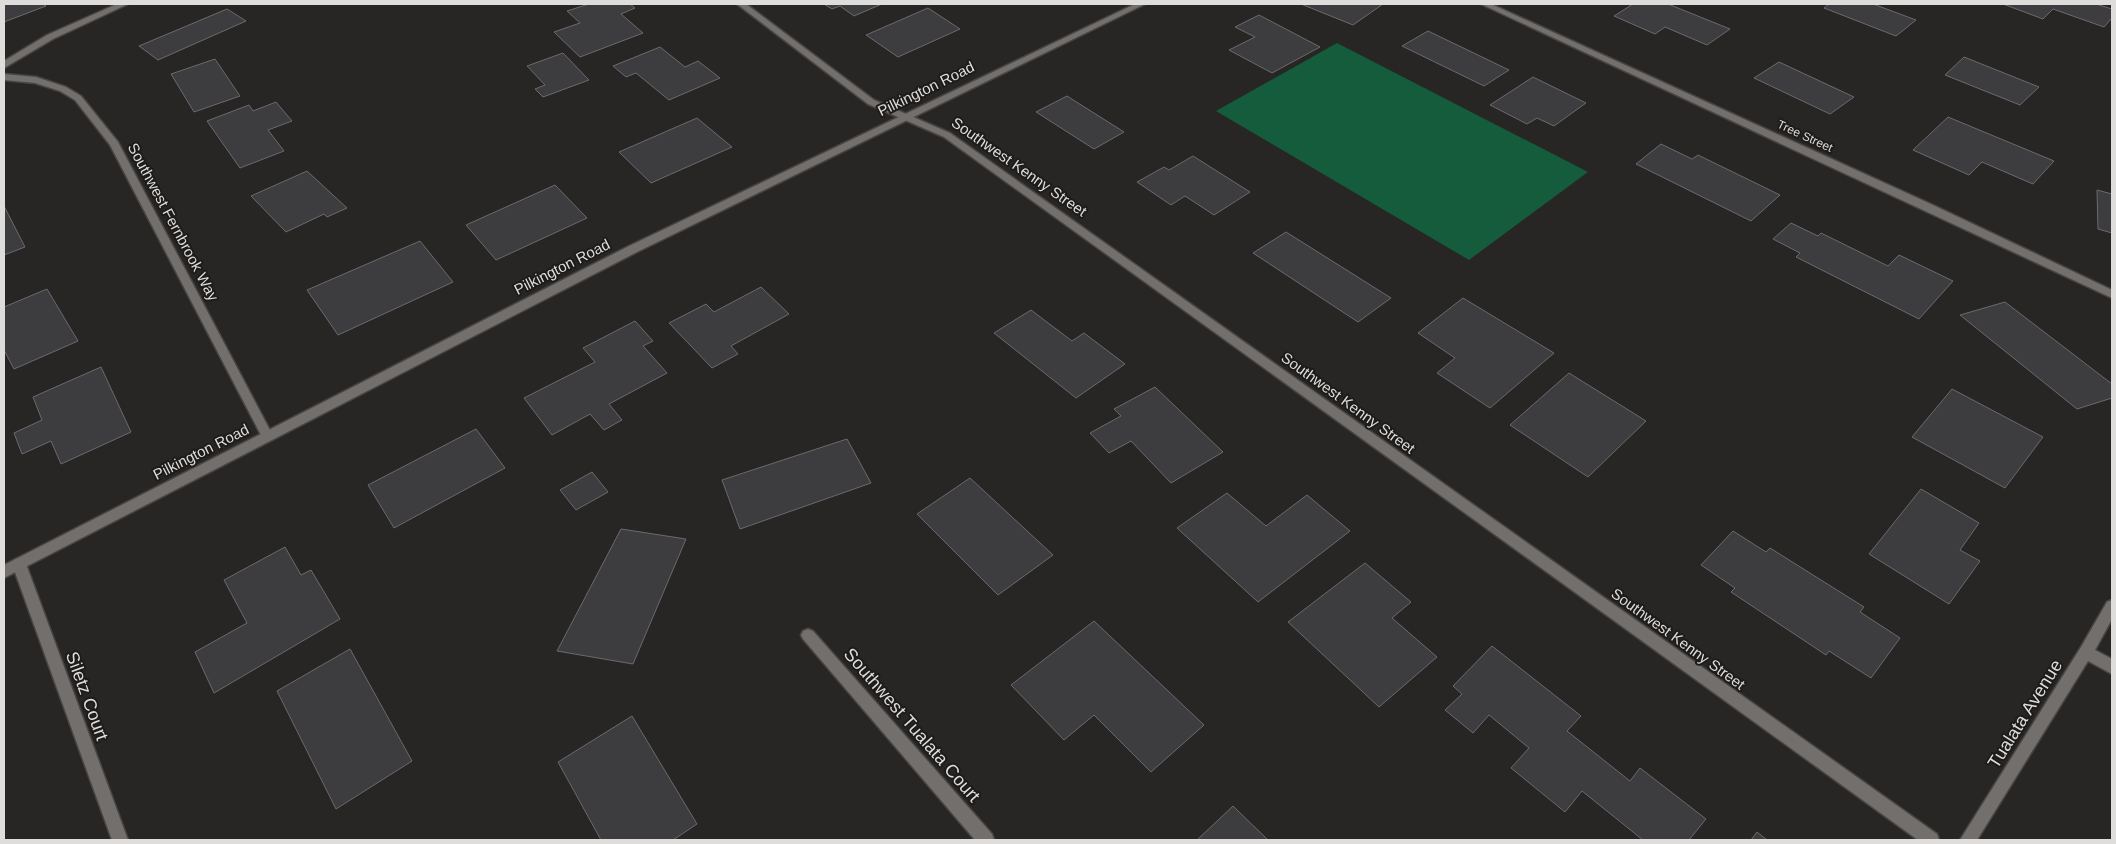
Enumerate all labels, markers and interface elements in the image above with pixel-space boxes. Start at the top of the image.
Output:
street label: Pilkington Road [875,58,977,119]
street label: Southwest Kenny Street [948,113,1091,220]
street label: Tree Street [1775,117,1836,155]
street label: Southwest Fernbrook Way [125,140,223,304]
street label: Pilkington Road [511,235,612,298]
street label: Southwest Kenny Street [1278,348,1419,457]
street label: Pilkington Road [150,420,251,483]
street label: Southwest Kenny Street [1608,584,1749,693]
street label: Southwest Tualata Court [840,644,984,806]
street label: Siletz Court [62,649,112,743]
street label: Tualata Avenue [1984,656,2066,772]

